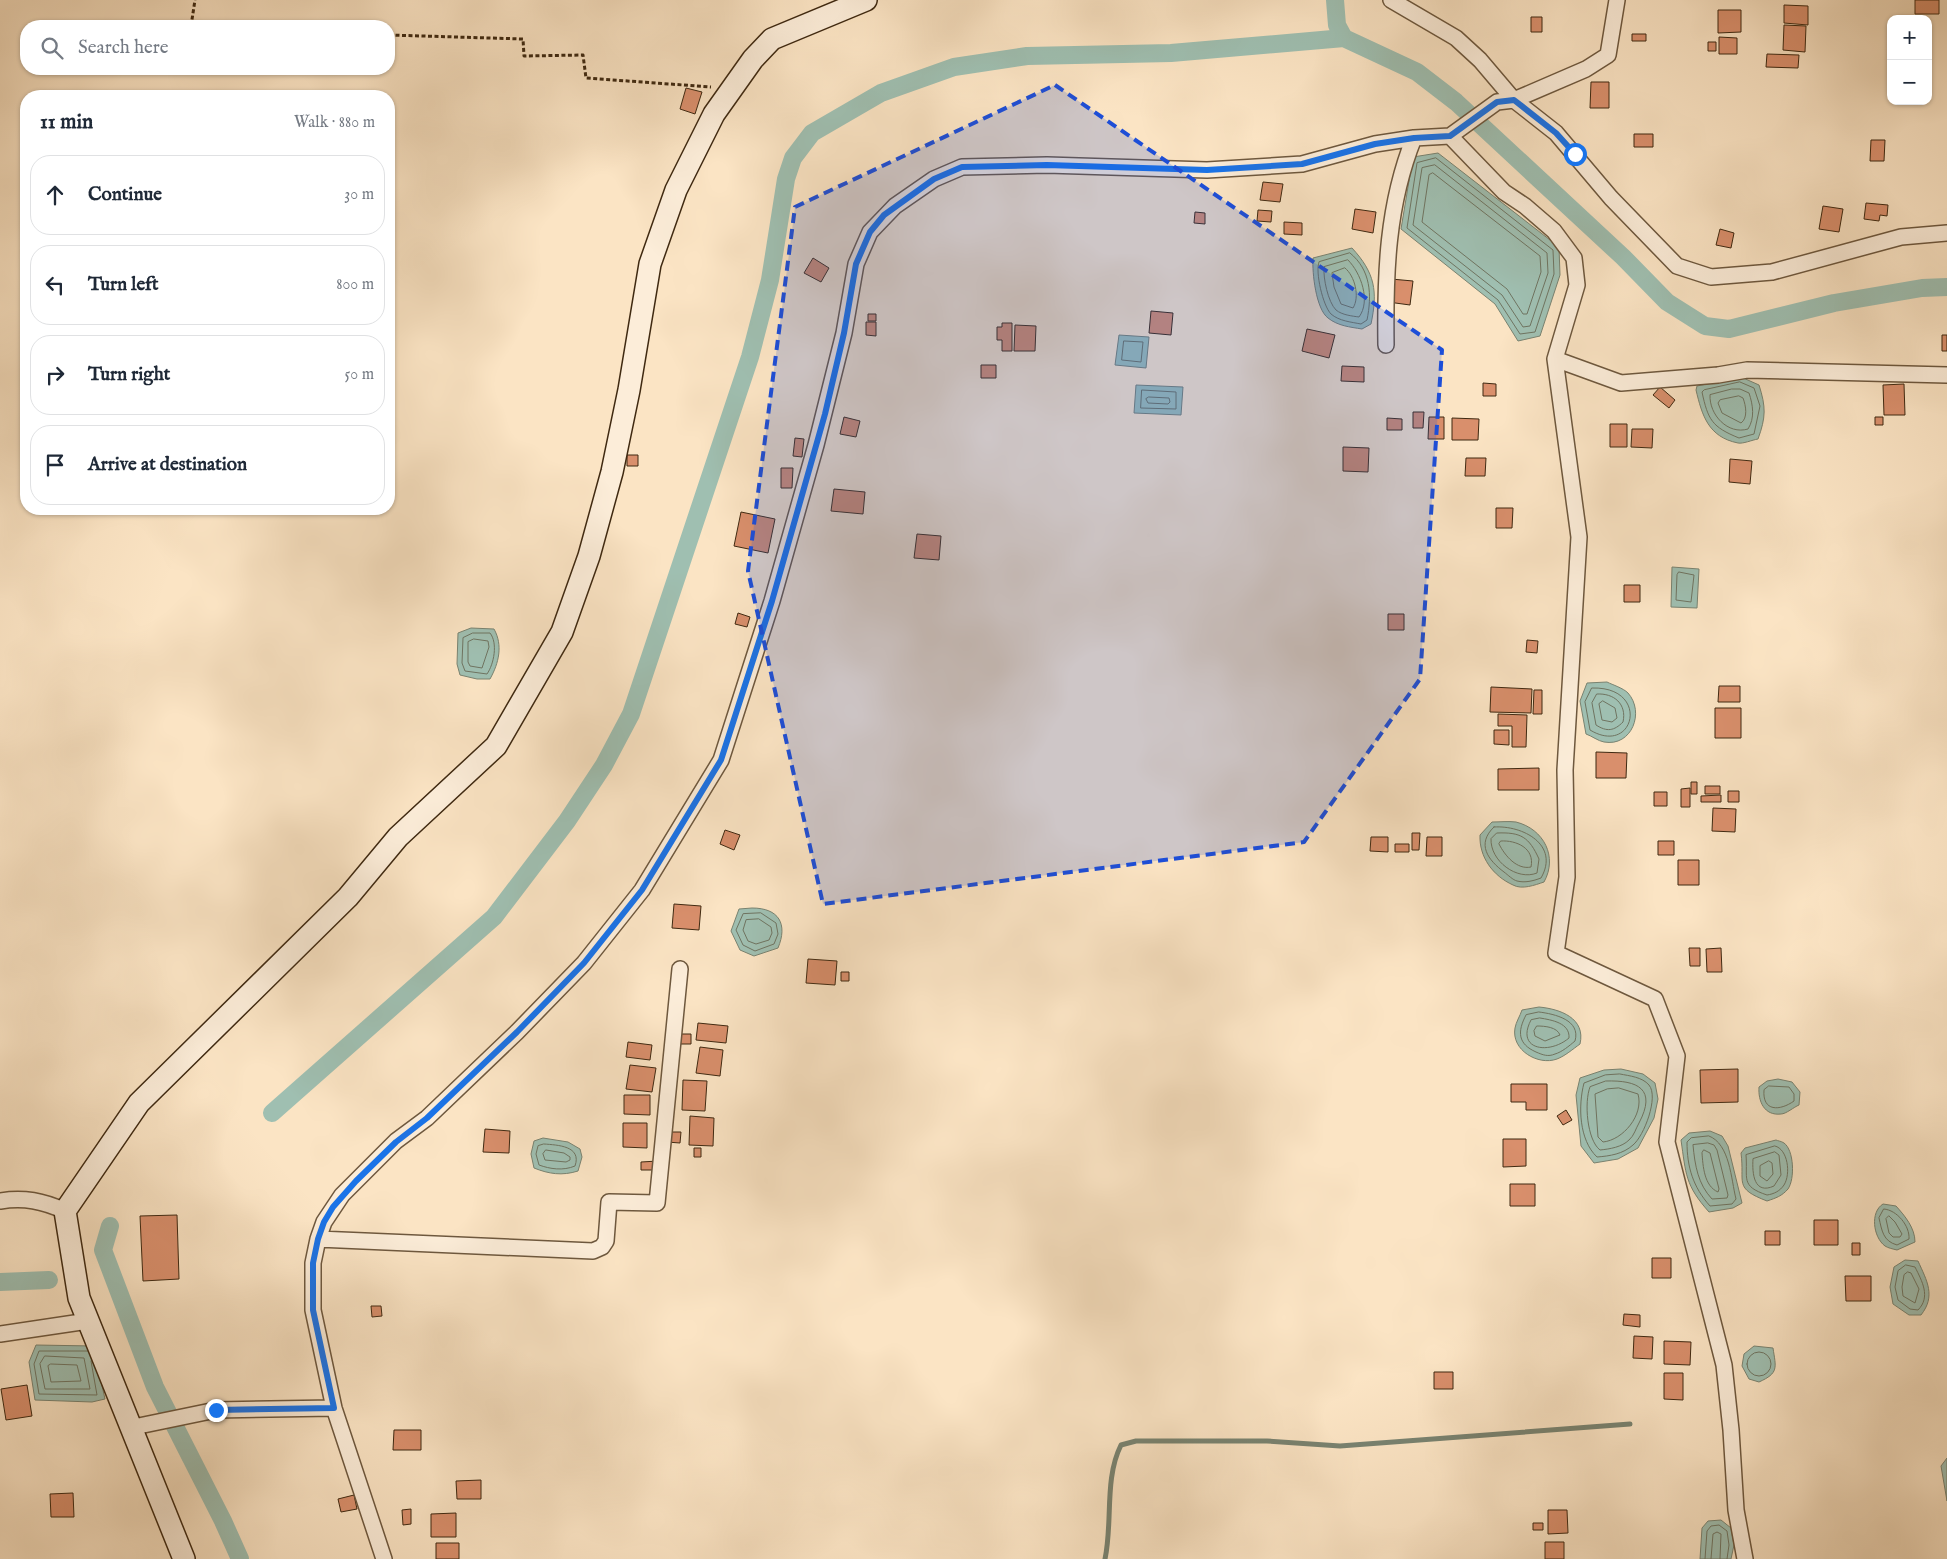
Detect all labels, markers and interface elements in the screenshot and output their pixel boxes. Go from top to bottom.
map controls [1887,15,1932,105]
button: + [1887,15,1932,60]
search box [20,20,395,75]
icon: search [38,34,66,62]
text: Search here [78,36,169,60]
button: − [1887,60,1932,105]
text: 11 min [40,109,93,136]
text: Walk · 880 m [294,113,375,133]
route start [1564,143,1587,166]
icon: ahead [41,181,69,209]
text: Continue [88,183,162,207]
text: 30 m [344,185,374,205]
icon: left [41,271,69,299]
text: Turn left [88,273,159,297]
text: 800 m [336,275,374,295]
icon: right [41,361,69,389]
text: Turn right [88,363,170,387]
text: 50 m [345,365,374,385]
icon: arrive [41,451,69,479]
text: Arrive at destination [88,453,247,477]
route end [205,1399,228,1422]

